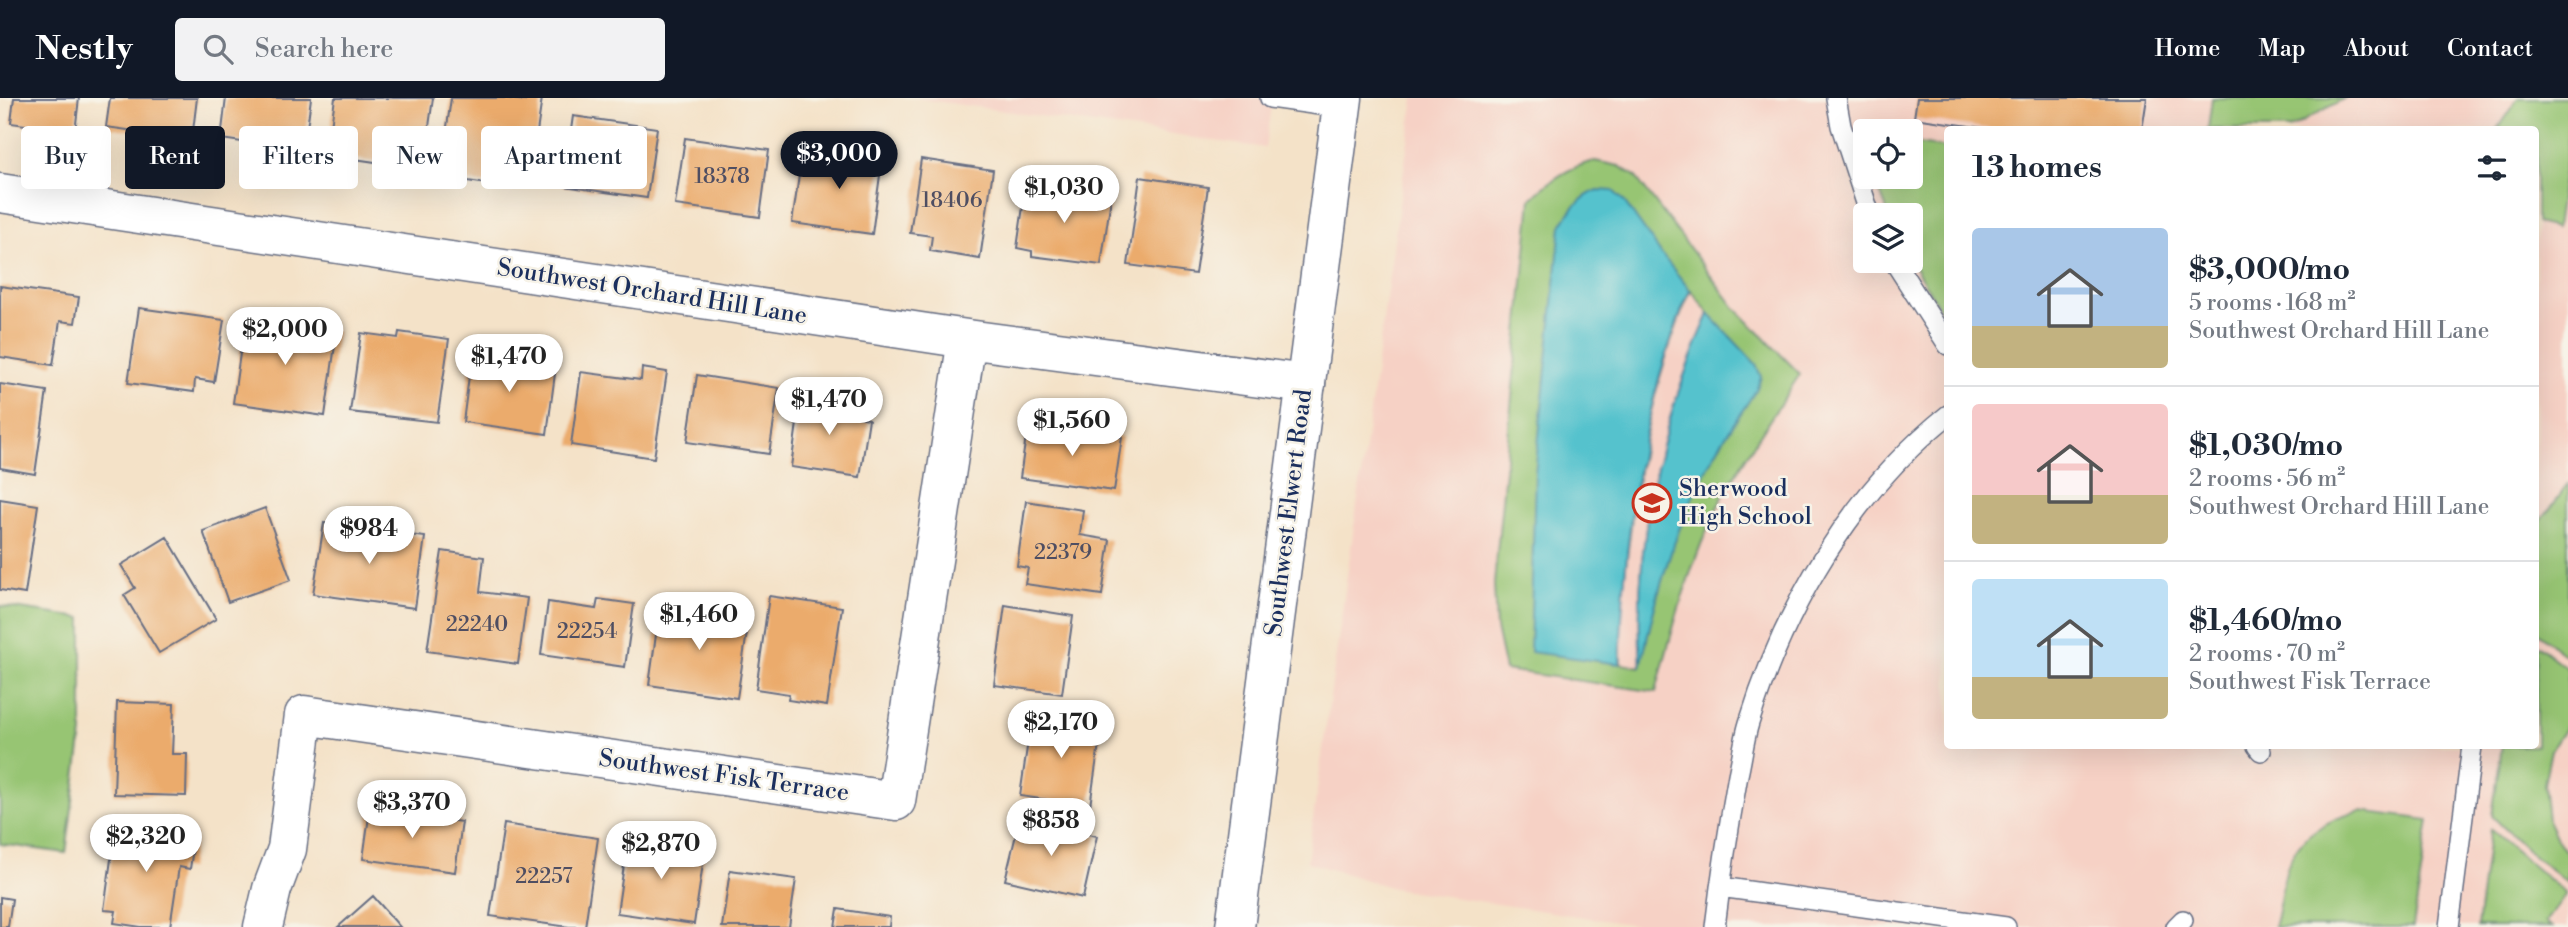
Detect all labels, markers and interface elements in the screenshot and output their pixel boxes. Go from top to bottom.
search box [175,18,665,81]
text: Nestly [35,29,133,70]
icon: search [199,30,237,68]
text: Search here [255,33,393,65]
text: Home [2155,34,2220,64]
text: Map [2258,34,2306,64]
text: About [2344,34,2409,64]
text: Contact [2447,34,2533,64]
map controls [1853,119,1923,273]
button: locate [1853,119,1923,189]
chip: Buy [21,126,111,189]
chip: Rent [125,126,225,189]
chip: Filters [239,126,358,189]
chip: New [372,126,467,189]
chip: Apartment [481,126,647,189]
pin: $3,000 [782,132,896,191]
text: $3,000 [797,140,881,168]
text: 13 homes [1972,149,2102,187]
icon: filters [2473,149,2511,187]
house number: 18378 [694,164,750,190]
pin: $1,030 [1007,166,1121,225]
text: $1,030 [1024,174,1104,202]
house number: 18406 [922,188,983,214]
button: layers [1853,203,1923,273]
text: $3,000/mo [2189,251,2350,289]
street label: Southwest Orchard Hill Lane [495,253,809,331]
icon: home [2028,256,2112,340]
text: 5 rooms · 168 m² [2189,289,2356,317]
pin: $2,000 [228,308,342,367]
text: $2,000 [242,316,328,344]
text: Southwest Orchard Hill Lane [2189,317,2489,345]
pin: $1,470 [452,334,566,394]
text: $1,470 [471,343,547,371]
pin: $1,470 [772,378,886,437]
text: $1,470 [791,386,867,414]
street label: Southwest Elwert Road [1259,387,1319,638]
pin: $1,560 [1015,398,1129,458]
text: $1,560 [1033,407,1111,435]
text: $1,030/mo [2189,427,2343,465]
icon: home [2028,432,2112,516]
text: 2 rooms · 56 m² [2189,465,2345,493]
place label: Sherwood High School [1679,474,1812,532]
school or university icon: Sherwood High School [1631,482,1673,524]
text: Southwest Orchard Hill Lane [2189,493,2489,521]
pin: $984 [328,506,410,566]
text: $984 [340,515,398,543]
house number: 22379 [1034,540,1092,566]
pin: $1,460 [642,592,756,652]
text: $1,460 [660,601,738,629]
text: $1,460/mo [2189,602,2342,640]
icon: home [2028,607,2112,691]
house number: 22240 [446,612,508,638]
house number: 22254 [557,619,617,645]
text: 2 rooms · 70 m² [2189,640,2345,668]
text: Southwest Fisk Terrace [2189,668,2431,696]
pin: $2,170 [1004,700,1118,760]
text: $2,170 [1024,709,1098,737]
street label: Southwest Fisk Terrace [597,744,851,808]
pin: $3,370 [355,780,469,840]
text: $3,370 [373,789,451,817]
pin: $858 [1010,798,1092,858]
text: $858 [1022,807,1080,835]
pin: $2,320 [89,814,203,874]
pin: $2,870 [604,822,718,881]
text: $2,320 [106,823,186,851]
text: $2,870 [622,830,700,858]
house number: 22257 [515,864,573,890]

